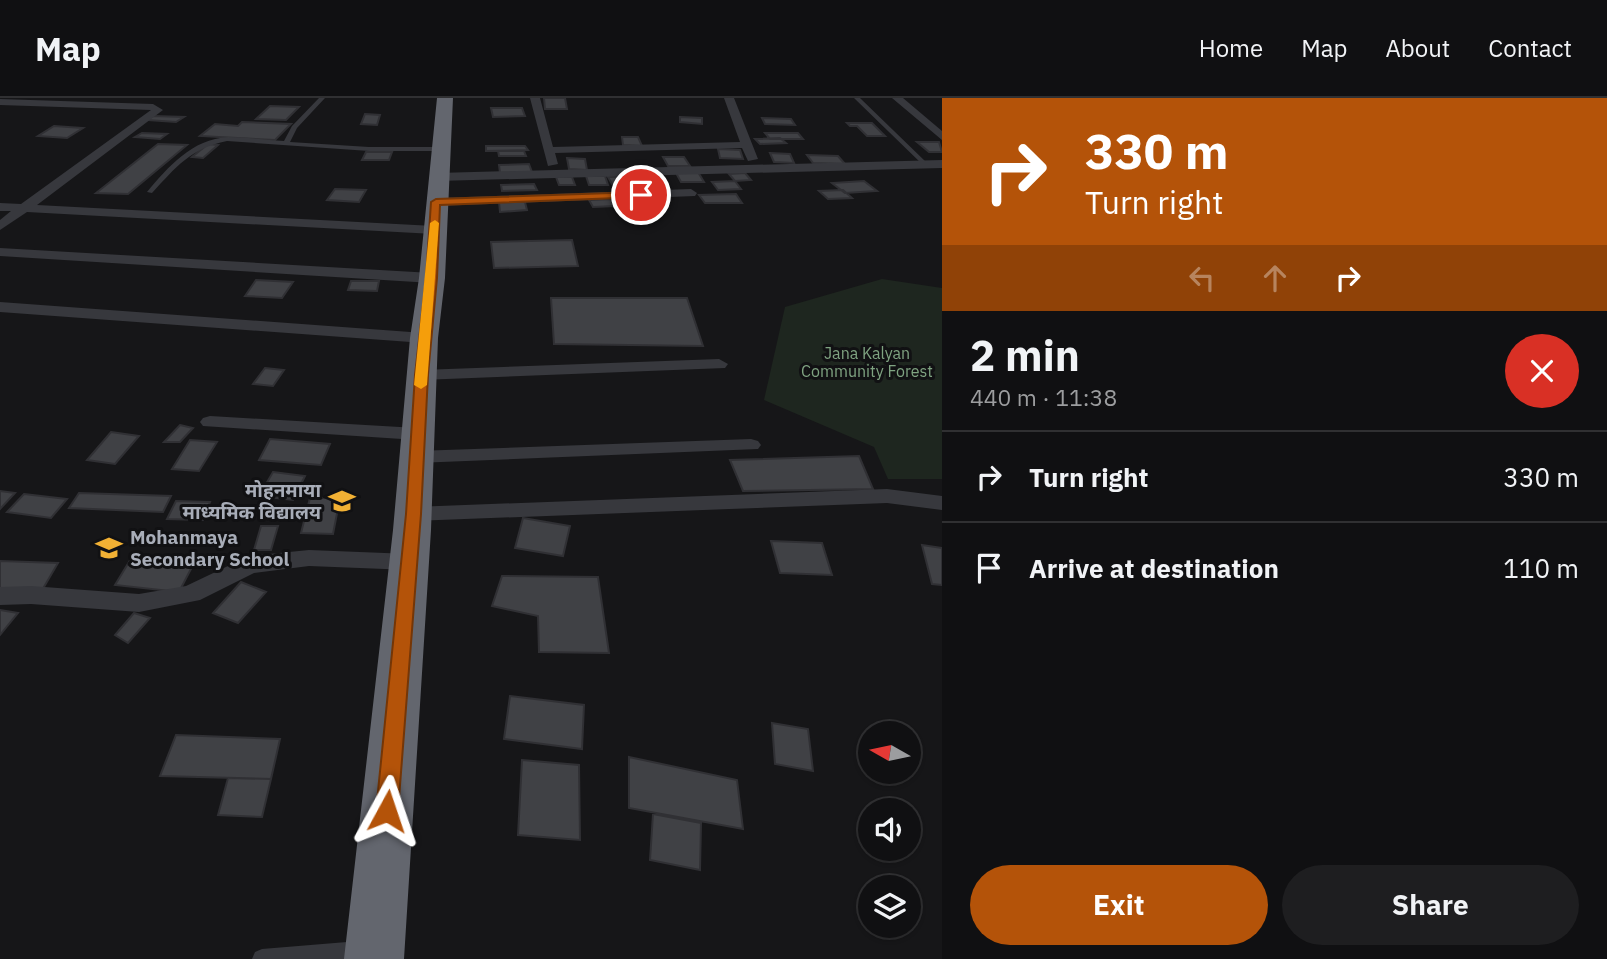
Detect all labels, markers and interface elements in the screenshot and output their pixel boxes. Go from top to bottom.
text: Map [35,27,101,70]
text: Home [1199,32,1263,64]
text: Map [1301,32,1347,64]
text: About [1385,32,1450,64]
text: Contact [1488,32,1572,64]
text: 330 m [1085,119,1229,182]
icon: right [970,126,1061,217]
pin [611,165,671,225]
icon: arrive [622,176,660,214]
text: Turn right [1085,181,1223,223]
icon: left [1183,259,1221,297]
icon: ahead [1256,259,1294,297]
icon: right [1329,259,1367,297]
text: 2 min [970,328,1080,383]
button: close [1505,334,1579,408]
park label: Jana Kalyan Community Forest [801,343,933,381]
text: 440 m · 11:38 [970,382,1117,412]
icon: right [970,458,1008,496]
text: Turn right [1029,460,1148,494]
text: 330 m [1503,460,1579,494]
place label: मोहनमाया माध्यमिक विद्यालय [183,478,322,524]
school or university icon: मोहनमाया माध्यमिक विद्यालय [327,486,357,516]
place label: Mohanmaya Secondary School [130,525,290,571]
school or university icon: Mohanmaya Secondary School [94,533,124,563]
icon: arrive [970,549,1008,587]
text: Arrive at destination [1029,551,1279,585]
text: 110 m [1503,551,1579,585]
north arrow [858,721,920,784]
map controls [858,721,921,938]
position arrow [350,774,424,848]
button: sound [858,798,921,861]
button: Exit [970,865,1268,945]
button: Share [1282,865,1579,945]
button: layers [858,875,921,938]

